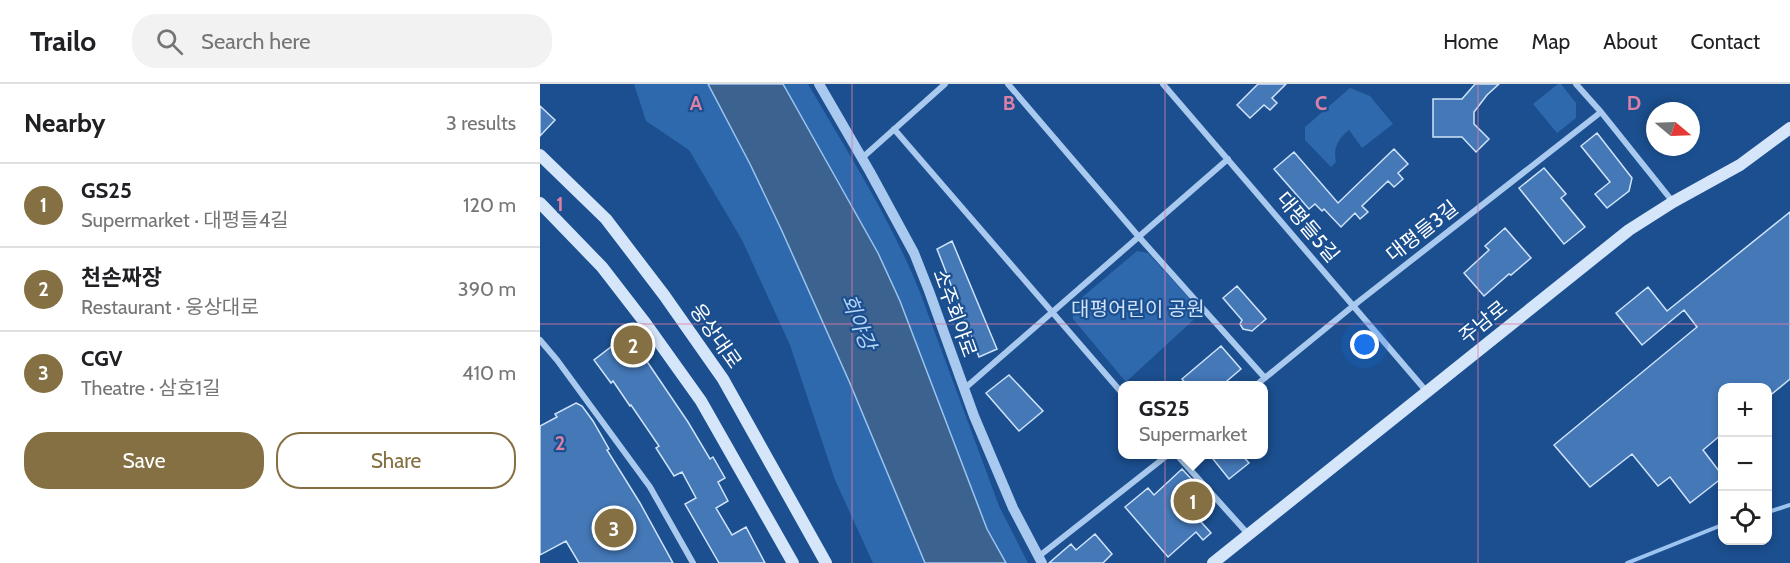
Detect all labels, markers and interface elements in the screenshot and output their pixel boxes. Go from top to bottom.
search box [132,14,552,68]
text: Trailo [30,24,96,58]
icon: search [153,25,186,58]
text: Search here [201,28,310,55]
text: Home [1443,29,1499,54]
text: Map [1532,29,1570,54]
text: About [1603,29,1657,54]
text: Contact [1690,29,1760,54]
text: A [690,91,703,115]
text: B [1003,91,1015,115]
text: C [1315,91,1327,115]
text: D [1627,91,1641,115]
north arrow [1646,102,1700,156]
text: Nearby [24,107,105,139]
text: 3 results [446,111,516,135]
text: GS25 [81,177,132,204]
street label: 대평들5길 [1272,187,1344,267]
text: 1 [556,192,564,216]
text: 1 [40,193,47,217]
text: 120 m [463,193,516,217]
street label: 대평들3길 [1381,196,1463,266]
text: Supermarket · 대평들4길 [81,208,289,232]
text: 천손짜장 [81,264,162,291]
street label: 소주회야로 [928,266,982,360]
text: 2 [38,277,49,301]
text: 390 m [458,277,516,301]
water label: 회야강 [836,290,882,356]
text: Restaurant · 웅상대로 [81,295,259,319]
street label: 주남로 [1454,295,1512,349]
park label: 대평어린이 공원 [1071,297,1205,321]
street label: 웅상대로 [685,299,747,373]
pin: 2 [614,322,652,368]
your location [1350,330,1379,359]
text: CGV [81,345,122,372]
text: 3 [38,361,49,385]
text: 410 m [462,361,516,385]
text: Theatre · 삼호1길 [81,376,221,400]
popup [1118,381,1268,459]
map controls [1718,383,1772,545]
button: + [1718,383,1772,437]
text: GS25 [1139,395,1189,422]
text: Supermarket [1139,422,1247,446]
text: 2 [555,431,565,455]
button: Save [24,432,264,489]
button: Share [276,432,516,489]
button: − [1718,437,1772,491]
pin: 1 [1174,478,1212,524]
button: locate [1718,491,1772,545]
pin: 3 [594,506,634,550]

